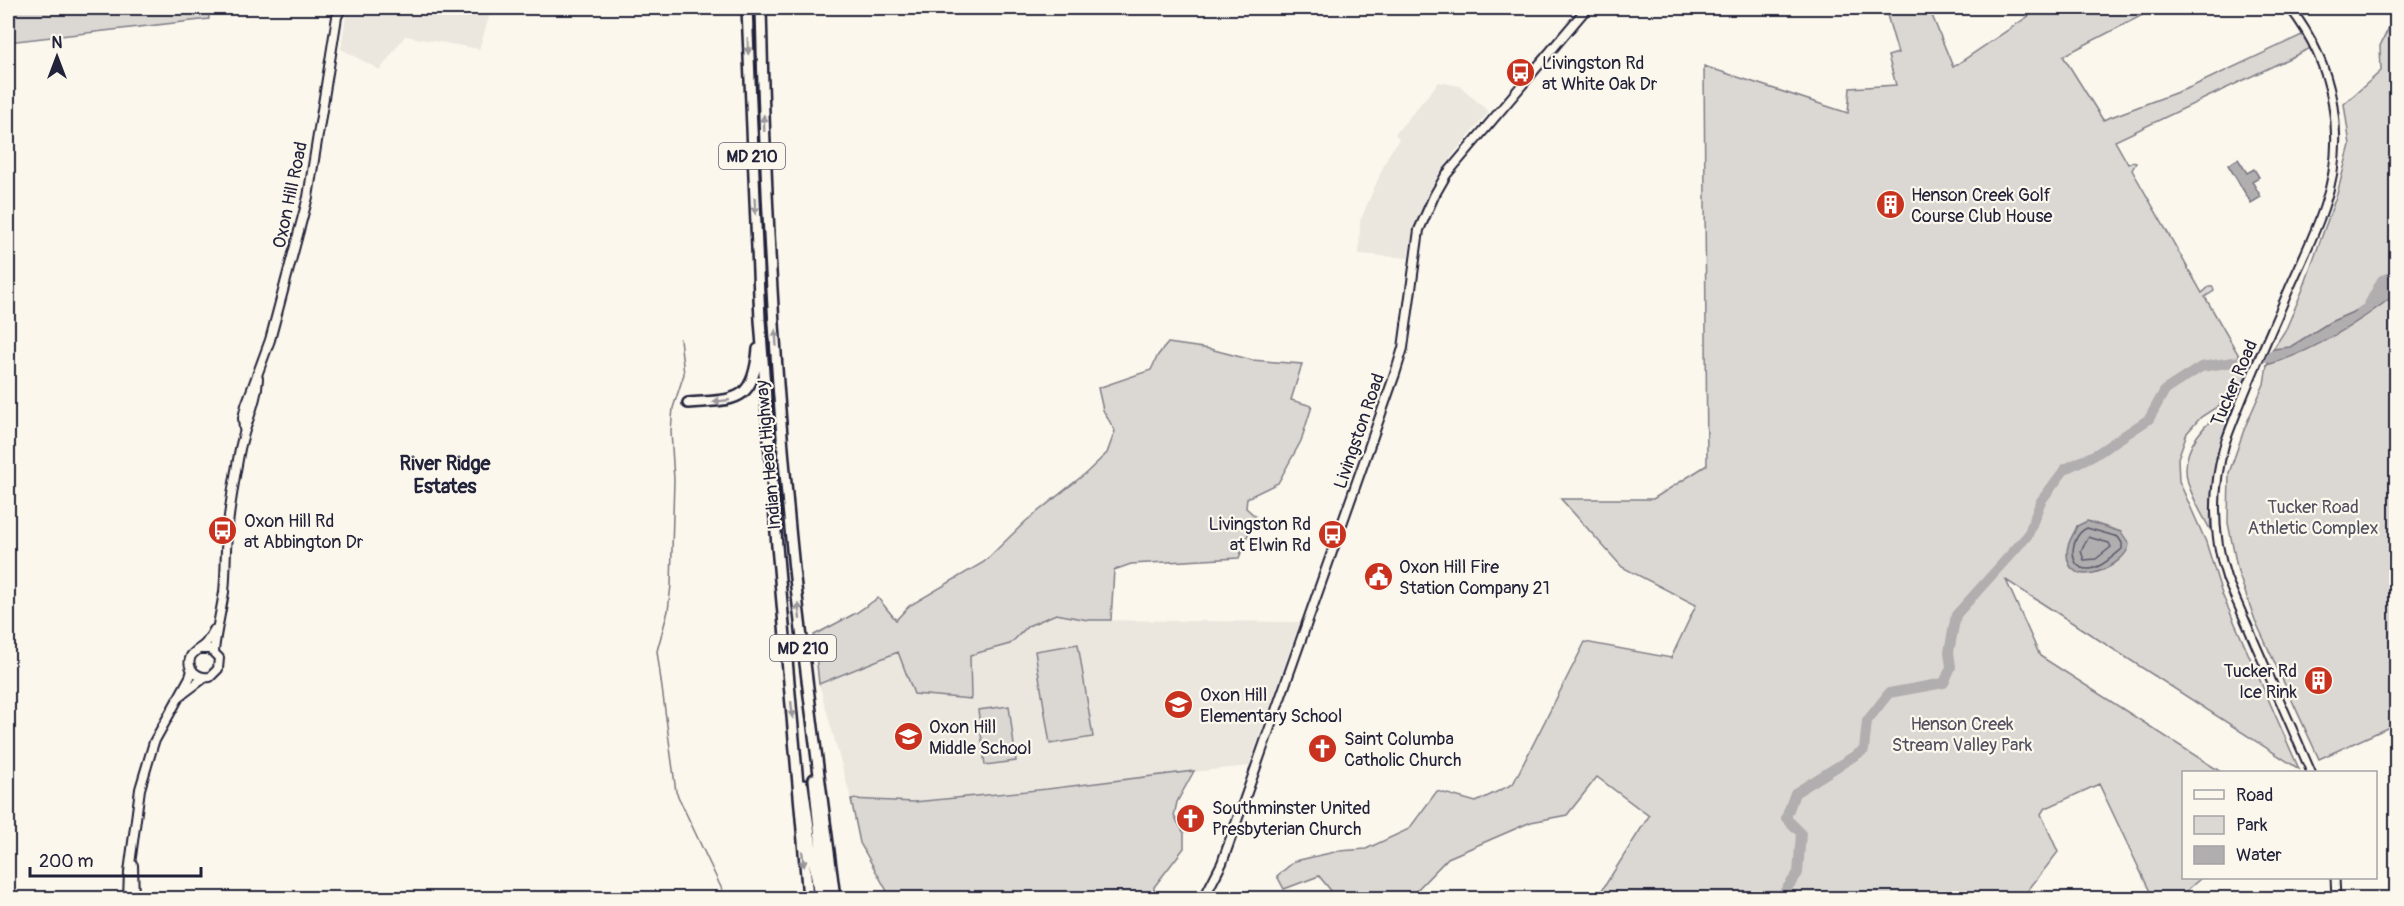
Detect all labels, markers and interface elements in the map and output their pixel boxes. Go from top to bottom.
north arrow [27,27,87,87]
text: N [52,33,63,53]
one-way arrow [743,36,753,55]
place label: Livingston Rd at White Oak Dr [1542,52,1658,96]
bus stop icon: Livingston Rd at White Oak Dr [1505,57,1537,89]
one-way arrow [760,113,769,132]
street label: Oxon Hill Road [268,140,313,250]
road number: MD 210 [719,143,785,169]
place label: Henson Creek Golf Course Club House [1911,184,2052,228]
building icon: Henson Creek Golf Course Club House [1874,189,1906,221]
one-way arrow [750,196,759,215]
one-way arrow [771,329,780,348]
street label: Tucker Road [2206,337,2263,430]
street label: Livingston Road [1329,370,1390,492]
street label: Indian Head Highway [750,379,787,531]
one-way arrow [712,396,731,406]
district label: River Ridge Estates [400,451,492,499]
park label: Tucker Road Athletic Complex [2248,496,2378,540]
place label: Oxon Hill Rd at Abbington Dr [244,510,364,554]
place label: Livingston Rd at Elwin Rd [1209,513,1311,557]
bus stop icon: Oxon Hill Rd at Abbington Dr [207,515,239,547]
bus stop icon: Livingston Rd at Elwin Rd [1316,518,1348,550]
place label: Oxon Hill Fire Station Company 21 [1399,556,1550,600]
public building icon: Oxon Hill Fire Station Company 21 [1362,561,1394,593]
one-way arrow [794,602,804,621]
road number: MD 210 [770,635,836,661]
place label: Tucker Rd Ice Rink [2223,660,2297,704]
building icon: Tucker Rd Ice Rink [2302,665,2334,697]
place label: Oxon Hill Elementary School [1200,684,1342,728]
school or university icon: Oxon Hill Elementary School [1163,689,1195,721]
one-way arrow [787,701,797,720]
park label: Henson Creek Stream Valley Park [1892,713,2033,757]
place label: Oxon Hill Middle School [929,716,1032,760]
school or university icon: Oxon Hill Middle School [892,721,924,753]
place label: Saint Columba Catholic Church [1344,728,1461,772]
church icon: Saint Columba Catholic Church [1307,733,1339,765]
legend [2182,771,2377,879]
text: Road [2236,784,2273,807]
place label: Southminster United Presbyterian Church [1212,797,1371,841]
church icon: Southminster United Presbyterian Church [1175,802,1207,834]
text: Park [2236,814,2268,837]
scale bar [30,840,201,878]
text: Water [2236,844,2282,867]
text: 200 m [39,850,94,873]
one-way arrow [798,850,808,869]

